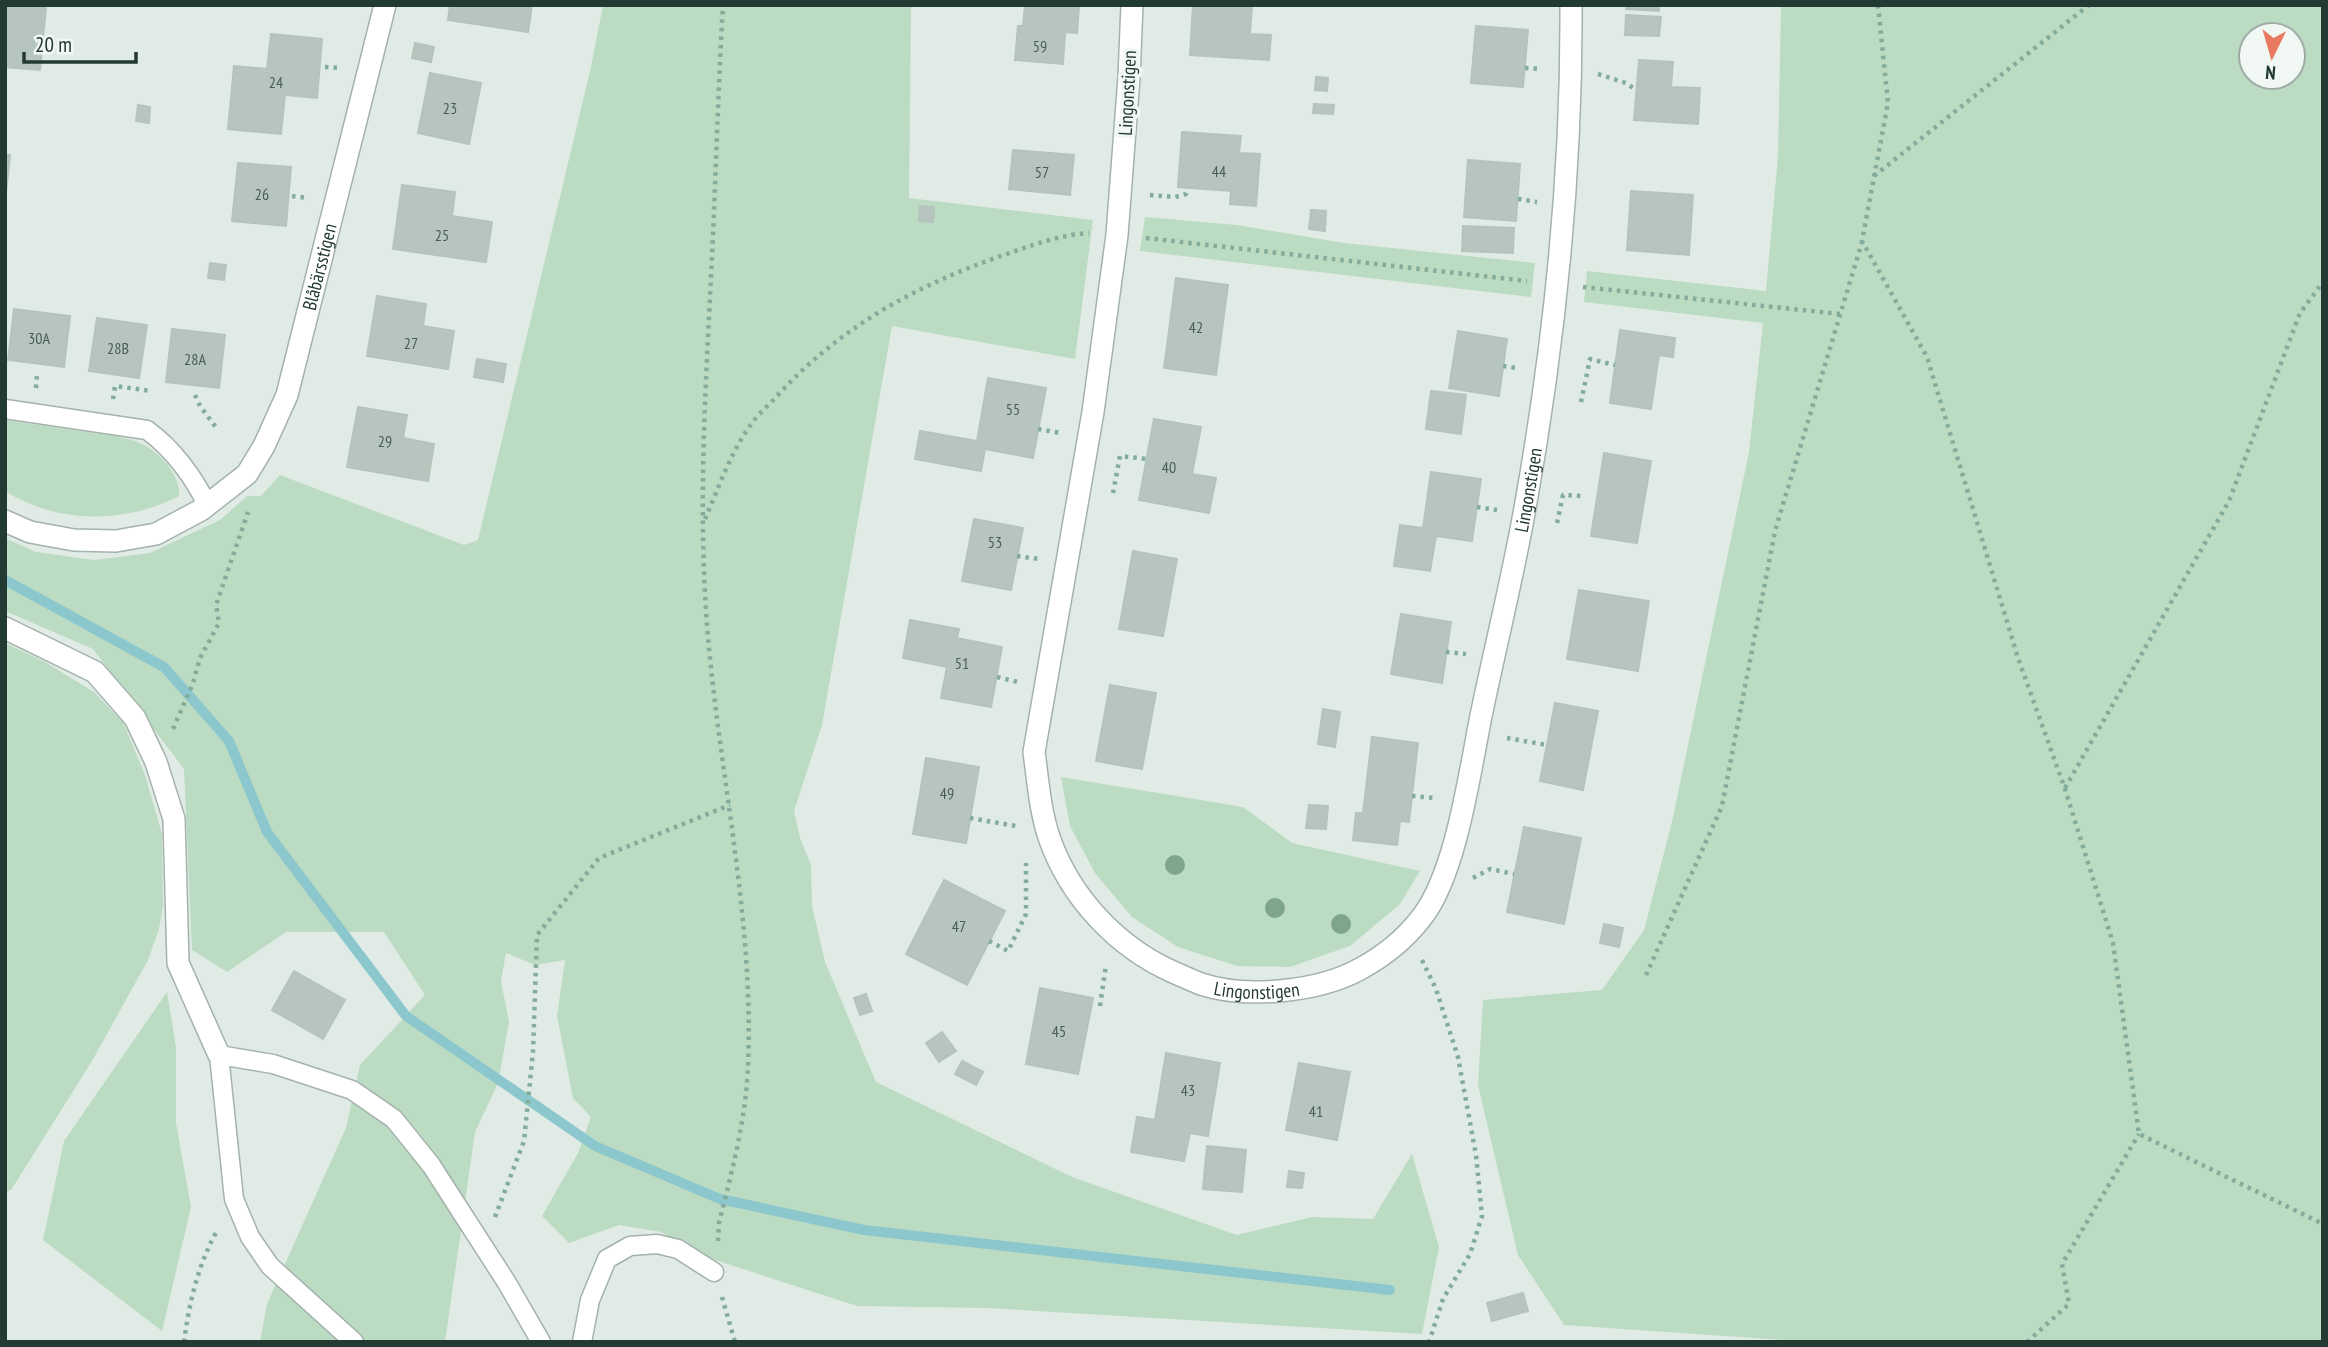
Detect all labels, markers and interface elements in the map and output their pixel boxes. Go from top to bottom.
scale bar [24,21,136,65]
north arrow [2237,21,2307,91]
text: 20 m [35,31,72,58]
house number: 59 [1033,36,1047,56]
street label: Lingonstigen [1113,50,1141,136]
text: N [2264,61,2277,85]
house number: 24 [269,72,283,92]
house number: 23 [443,98,457,118]
house number: 44 [1212,161,1226,181]
house number: 57 [1035,162,1049,182]
house number: 26 [255,184,269,204]
street label: Blåbärsstigen [297,221,342,313]
house number: 25 [435,225,449,245]
house number: 42 [1189,317,1203,337]
house number: 30A [28,328,50,348]
house number: 27 [404,333,418,353]
house number: 28B [107,338,129,358]
house number: 28A [184,349,206,369]
house number: 55 [1006,399,1020,419]
house number: 29 [378,431,392,451]
street label: Lingonstigen [1509,446,1547,534]
house number: 40 [1162,457,1176,477]
house number: 53 [988,532,1002,552]
house number: 51 [955,653,969,673]
house number: 49 [940,783,954,803]
house number: 47 [952,916,966,936]
street label: Lingonstigen [1212,976,1301,1004]
house number: 45 [1052,1021,1066,1041]
house number: 43 [1181,1080,1195,1100]
house number: 41 [1309,1101,1323,1121]

